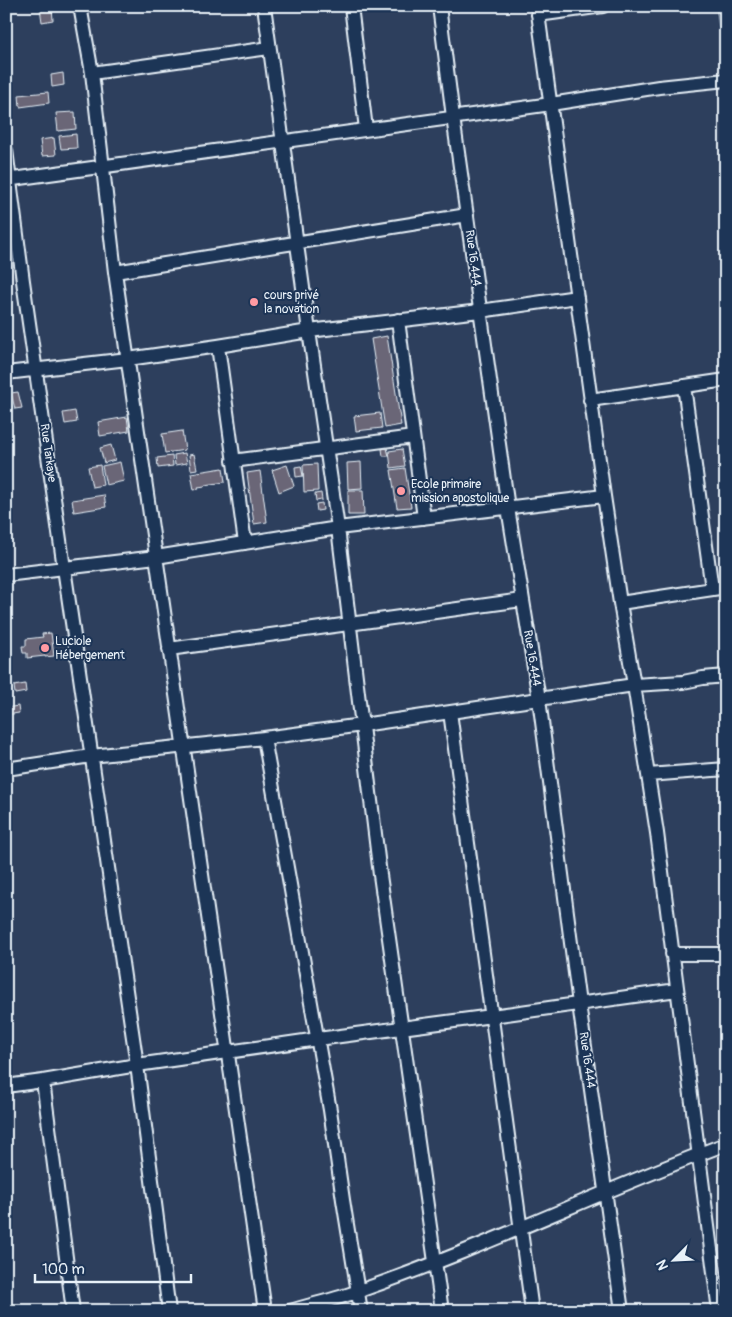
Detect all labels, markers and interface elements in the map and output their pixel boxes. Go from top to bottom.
street label: Rue 16.444 [462,229,484,287]
place label: cours privé la novation [264,288,319,317]
marker: cours privé la novation [248,296,260,308]
street label: Rue Tarkaye [36,423,60,483]
place label: Ecole primaire mission apostolique [411,477,509,506]
marker: Ecole primaire mission apostolique [395,485,407,497]
street label: Rue 16.444 [520,629,544,687]
place label: Luciole Hébergement [55,634,125,663]
marker: Luciole Hébergement [39,642,51,654]
street label: Rue 16.444 [576,1031,598,1089]
north arrow [650,1234,700,1284]
scale bar [35,1252,191,1284]
text: N [653,1257,672,1273]
text: 100 m [42,1260,85,1279]

